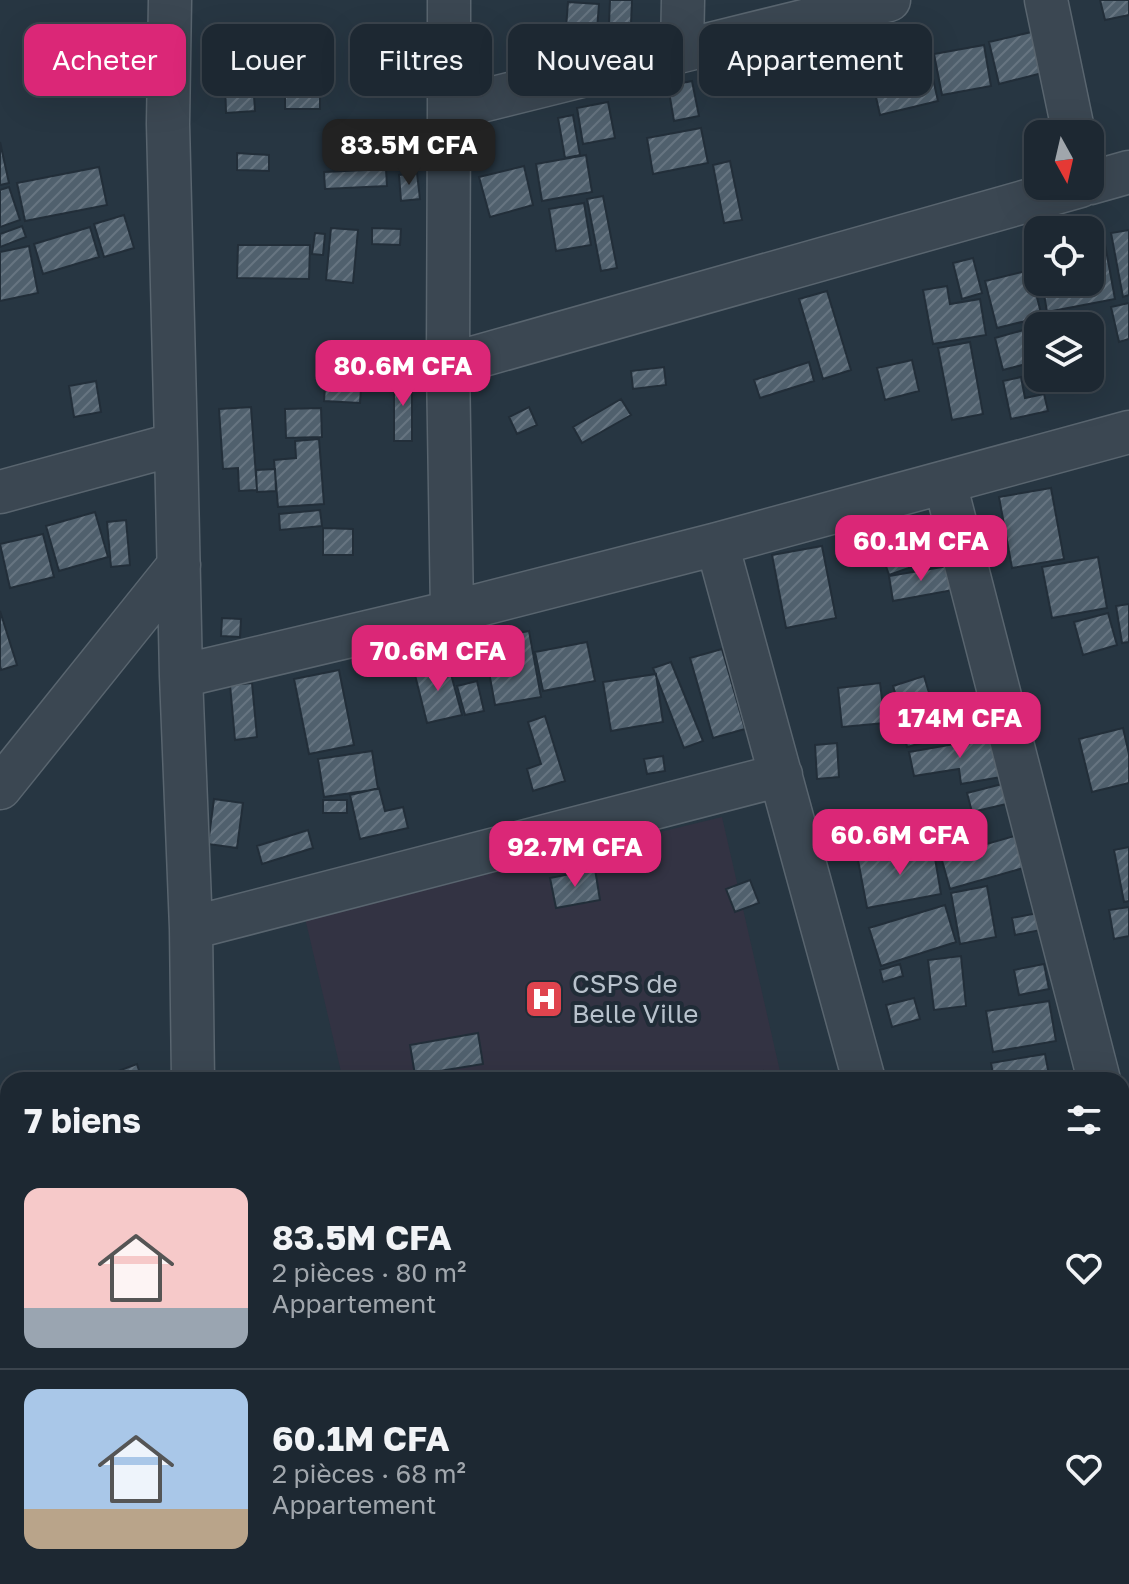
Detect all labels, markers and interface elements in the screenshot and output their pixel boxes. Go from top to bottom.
chip: Acheter [24,24,186,96]
chip: Louer [202,24,334,96]
chip: Filtres [350,24,492,96]
chip: Nouveau [508,24,683,96]
chip: Appartement [699,24,932,96]
pin: 83.5M CFA [317,119,501,187]
north arrow [1024,120,1104,200]
map controls [1024,120,1104,392]
text: 83.5M CFA [340,129,478,160]
button: locate [1024,216,1104,296]
button: layers [1024,312,1104,392]
pin: 80.6M CFA [311,340,495,408]
text: 80.6M CFA [333,350,473,381]
pin: 60.1M CFA [829,515,1013,583]
text: 60.1M CFA [853,525,989,556]
pin: 70.6M CFA [346,625,530,693]
text: 70.6M CFA [370,635,506,666]
pin: 174M CFA [877,692,1043,760]
text: 174M CFA [898,702,1022,733]
pin: 60.6M CFA [808,809,992,877]
text: 60.6M CFA [831,819,969,850]
pin: 92.7M CFA [483,821,667,889]
text: 92.7M CFA [507,831,643,862]
place label: CSPS de Belle Ville [572,968,698,1029]
hospital icon: CSPS de Belle Ville [523,978,565,1020]
icon: filters [1062,1098,1106,1142]
text: 7 biens [24,1100,141,1140]
text: 83.5M CFA [272,1217,452,1257]
icon: home [88,1220,184,1316]
icon: heart [1062,1246,1106,1290]
text: 2 pièces · 80 m² [272,1257,466,1288]
text: Appartement [272,1288,436,1319]
text: 60.1M CFA [272,1418,450,1458]
icon: home [88,1421,184,1517]
icon: heart [1062,1447,1106,1491]
text: 2 pièces · 68 m² [272,1458,466,1489]
text: Appartement [272,1489,436,1520]

